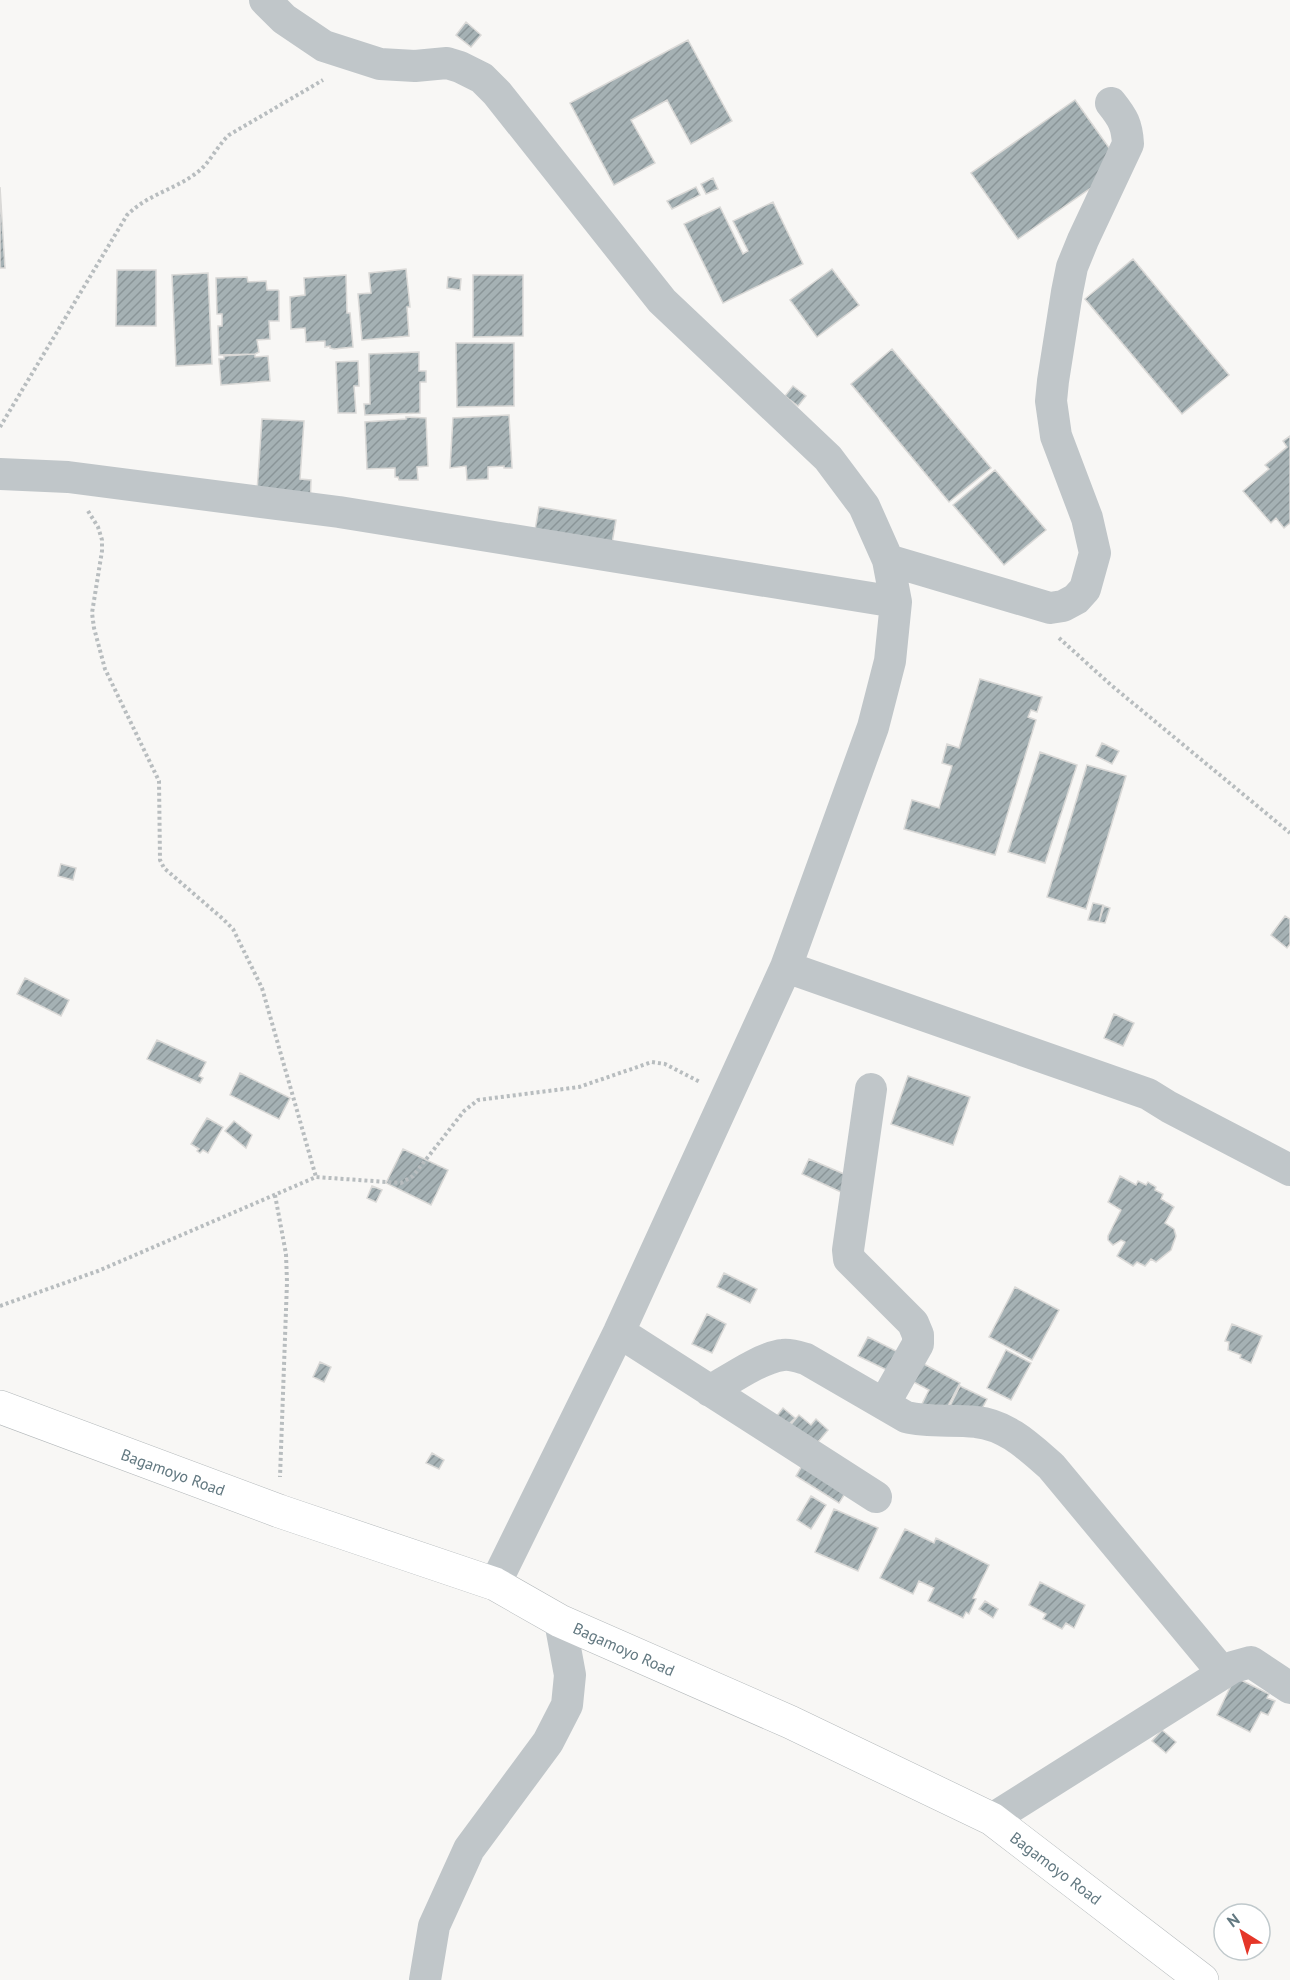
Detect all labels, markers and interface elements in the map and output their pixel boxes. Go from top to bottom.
street label: Bagamoyo Road [118,1444,228,1500]
street label: Bagamoyo Road [570,1618,678,1680]
street label: Bagamoyo Road [1006,1827,1106,1909]
north arrow [1212,1902,1272,1962]
text: N [1223,1909,1243,1931]

